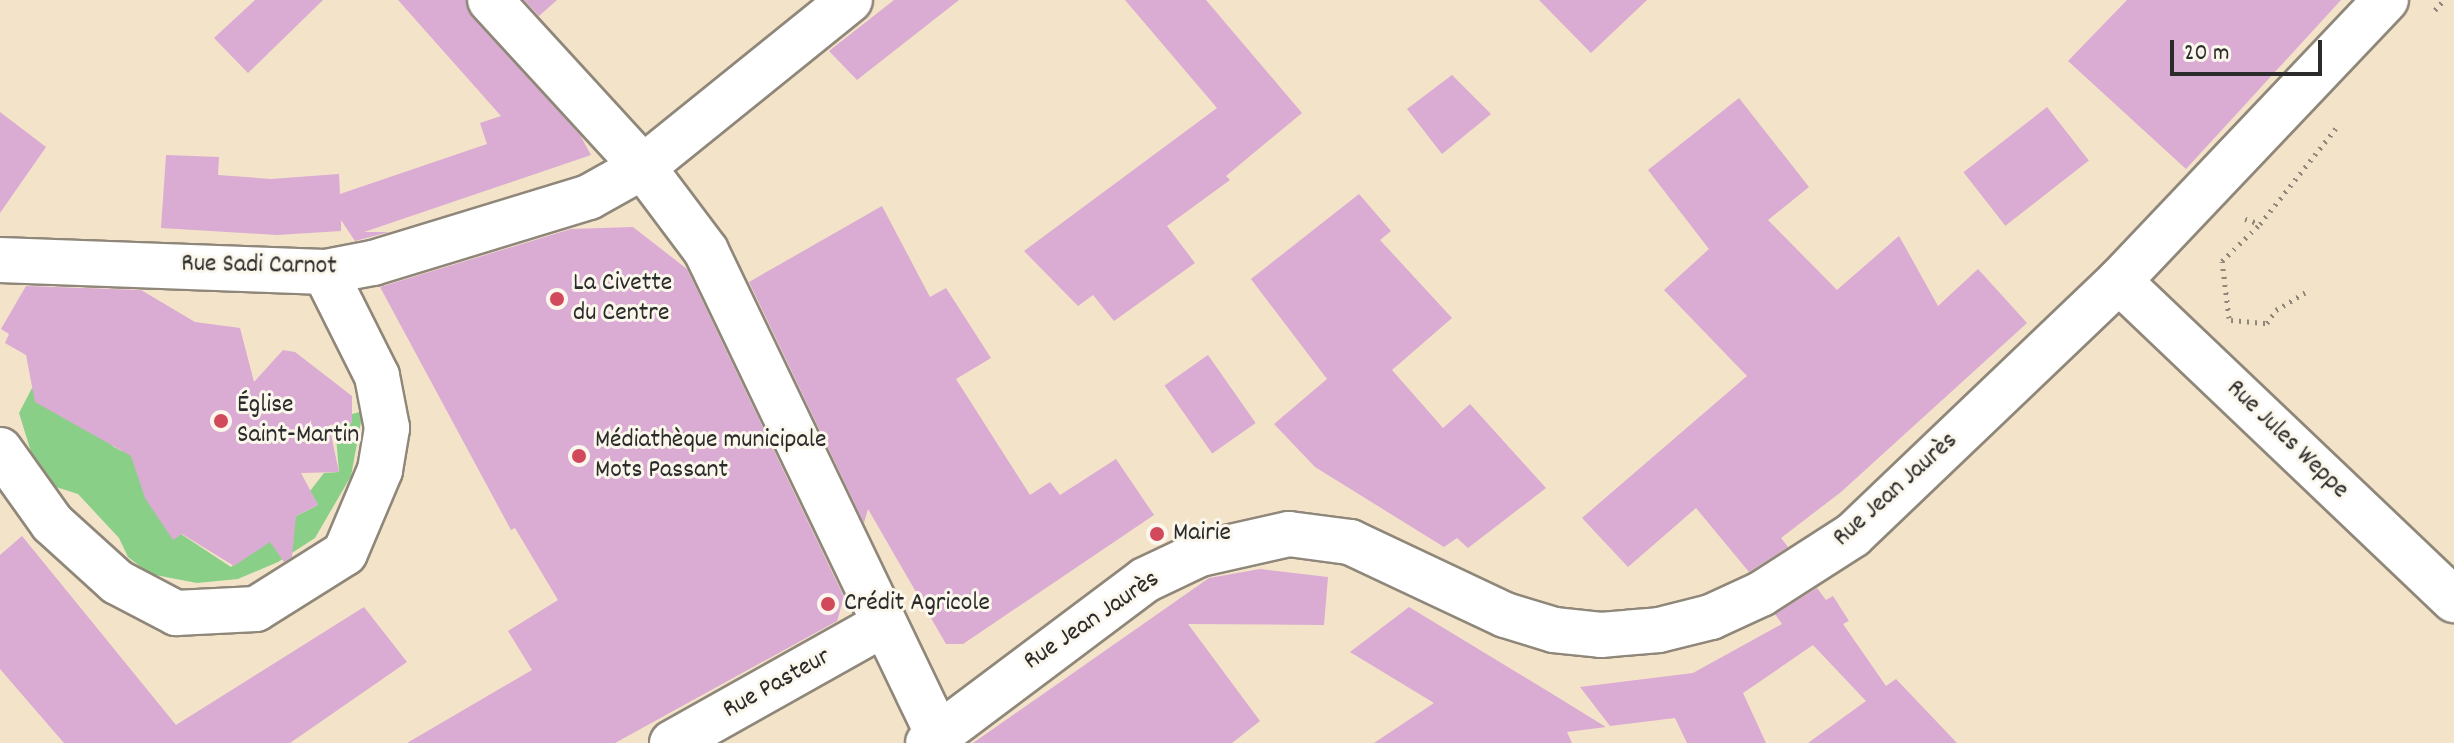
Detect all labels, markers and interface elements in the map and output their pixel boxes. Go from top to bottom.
scale bar [2174,24,2326,74]
text: 20 m [2184,37,2230,71]
street label: Rue Sadi Carnot [181,249,337,283]
place label: La Civette du Centre [573,268,672,330]
marker: La Civette du Centre [548,290,566,308]
street label: Rue Jules Weppe [2219,374,2355,506]
place label: Église Saint-Martin [237,390,359,452]
marker: Église Saint-Martin [212,412,230,430]
place label: Médiathèque municipale Mots Passant [595,425,826,486]
street label: Rue Jean Jaurès [1827,426,1965,554]
marker: Médiathèque municipale Mots Passant [570,447,588,465]
place label: Mairie [1173,518,1231,550]
marker: Mairie [1148,525,1166,543]
street label: Rue Jean Jaurès [1018,564,1166,678]
place label: Crédit Agricole [844,588,990,620]
marker: Crédit Agricole [819,595,837,613]
street label: Rue Pasteur [718,642,836,726]

